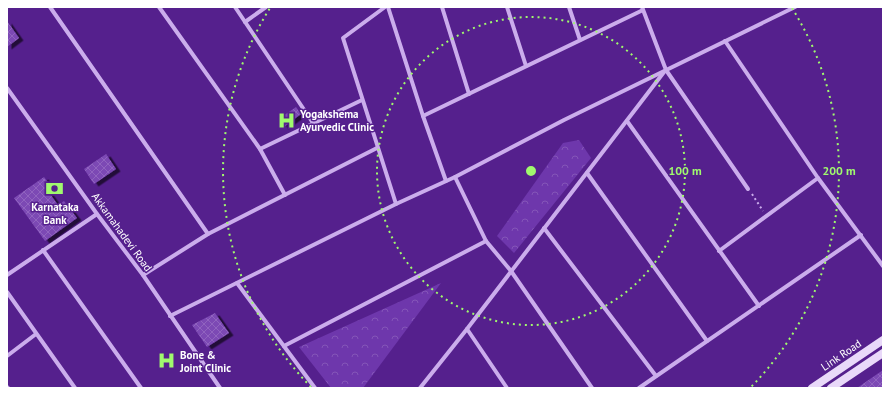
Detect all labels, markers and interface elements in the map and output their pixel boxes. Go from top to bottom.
place label: Yogakshema Ayurvedic Clinic [299,107,374,134]
hospital icon: Yogakshema Ayurvedic Clinic [277,110,297,130]
text: 100 m [668,163,702,178]
text: 200 m [822,163,856,178]
centre of rings [524,164,538,178]
bank icon: Karnataka Bank [45,179,65,199]
street label: Akkamahadevi Road [89,190,155,274]
place label: Karnataka Bank [31,200,79,227]
street label: Link Road [818,336,864,374]
place label: Bone & Joint Clinic [179,348,231,375]
hospital icon: Bone & Joint Clinic [157,351,177,371]

